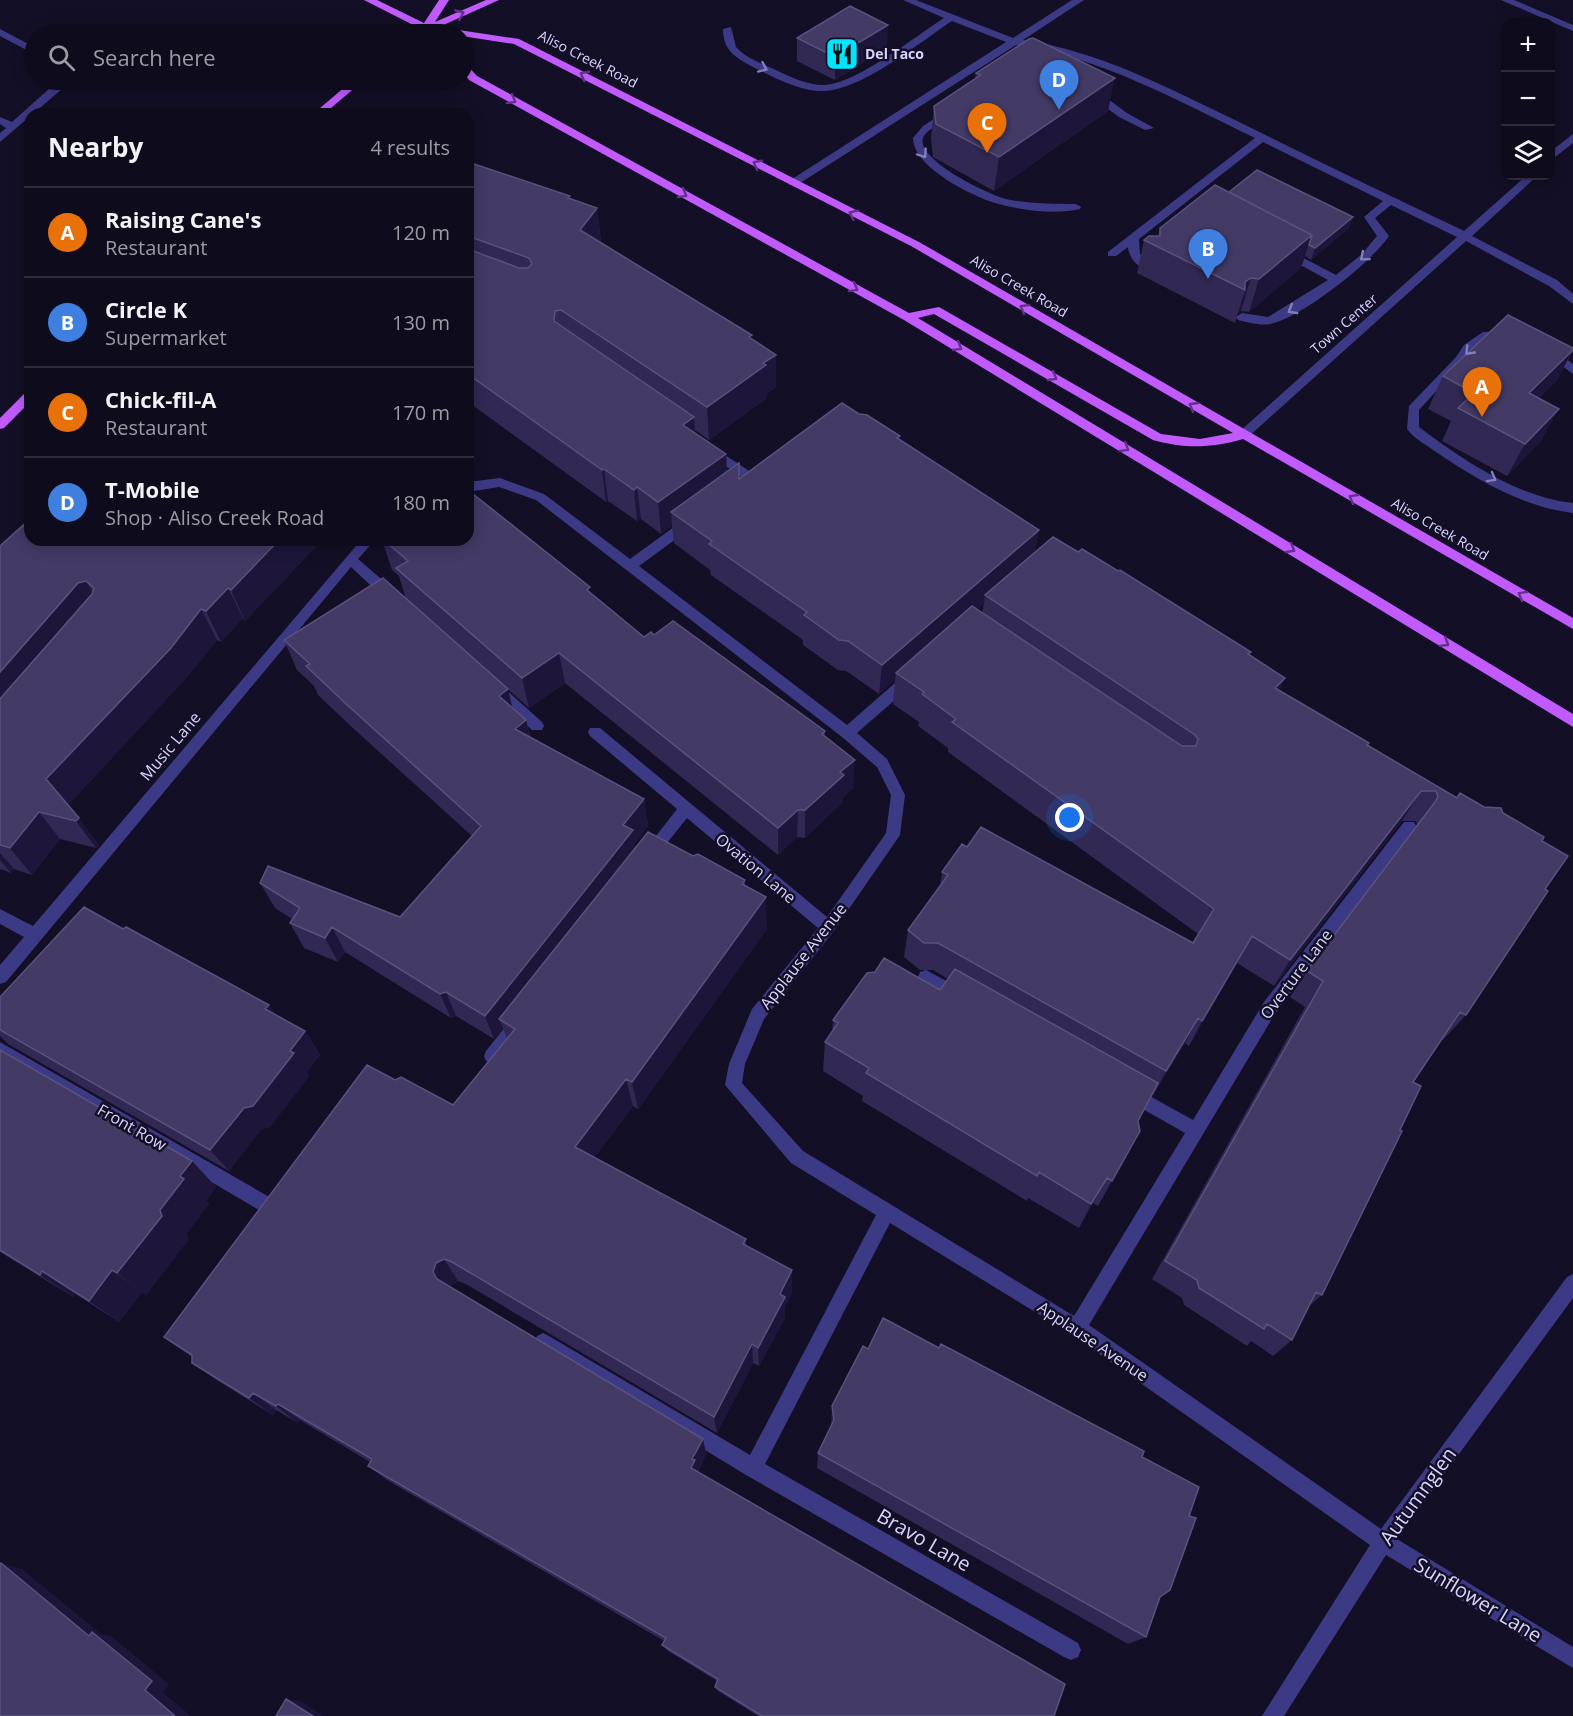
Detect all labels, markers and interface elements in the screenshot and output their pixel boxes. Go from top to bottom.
one-way arrow [454,9,465,21]
map controls [1501,18,1555,180]
button: + [1501,18,1555,72]
search box [24,24,474,90]
street label: Aliso Creek Road [535,25,641,92]
restaurant icon: Del Taco [824,36,860,72]
icon: search [45,41,78,74]
text: Search here [93,42,216,72]
place label: Del Taco [865,44,924,63]
one-way arrow [757,60,768,72]
pin: D [1040,60,1078,110]
one-way arrow [579,71,590,83]
button: − [1501,72,1555,126]
one-way arrow [506,93,516,104]
pin: C [968,104,1006,153]
button: layers [1501,126,1555,180]
text: Nearby [48,129,143,165]
text: 4 results [370,134,450,161]
one-way arrow [916,148,927,159]
one-way arrow [753,160,764,172]
one-way arrow [677,187,687,198]
text: Raising Cane's [105,204,261,234]
one-way arrow [849,209,860,221]
text: A [61,219,74,246]
text: 120 m [392,219,450,246]
pin: B [1188,230,1228,279]
text: Restaurant [105,234,207,261]
one-way arrow [1360,249,1371,260]
street label: Aliso Creek Road [967,250,1071,321]
one-way arrow [848,281,858,292]
street label: Town Center [1306,289,1381,358]
text: Circle K [105,294,187,324]
one-way arrow [1288,302,1298,314]
one-way arrow [1020,303,1030,315]
text: B [61,309,74,336]
text: 130 m [392,309,450,336]
text: Supermarket [105,324,227,351]
one-way arrow [952,340,962,352]
one-way arrow [1465,344,1476,354]
pin: A [1462,368,1502,417]
one-way arrow [1046,370,1057,382]
text: Chick-fil-A [105,384,216,414]
text: C [61,399,74,426]
text: 170 m [392,399,450,426]
one-way arrow [1189,402,1199,413]
text: Restaurant [105,414,207,441]
one-way arrow [1119,441,1129,453]
one-way arrow [1486,471,1497,482]
text: T-Mobile [105,474,200,504]
text: D [60,489,75,516]
text: 180 m [392,489,450,516]
street label: Aliso Creek Road [1388,493,1492,564]
one-way arrow [1349,494,1359,505]
text: Shop · Aliso Creek Road [105,504,324,531]
one-way arrow [1285,542,1295,554]
one-way arrow [1518,591,1528,602]
one-way arrow [1439,635,1450,646]
street label: Music Lane [135,707,205,785]
your location [1055,803,1084,832]
street label: Ovation Lane [711,828,801,908]
street label: Applause Avenue [755,898,851,1014]
street label: Overture Lane [1255,925,1337,1023]
street label: Front Row [94,1098,171,1156]
street label: Applause Avenue [1033,1296,1153,1386]
street label: Autumnglen [1373,1441,1462,1550]
street label: Bravo Lane [872,1502,976,1577]
street label: Sunflower Lane [1409,1551,1547,1648]

